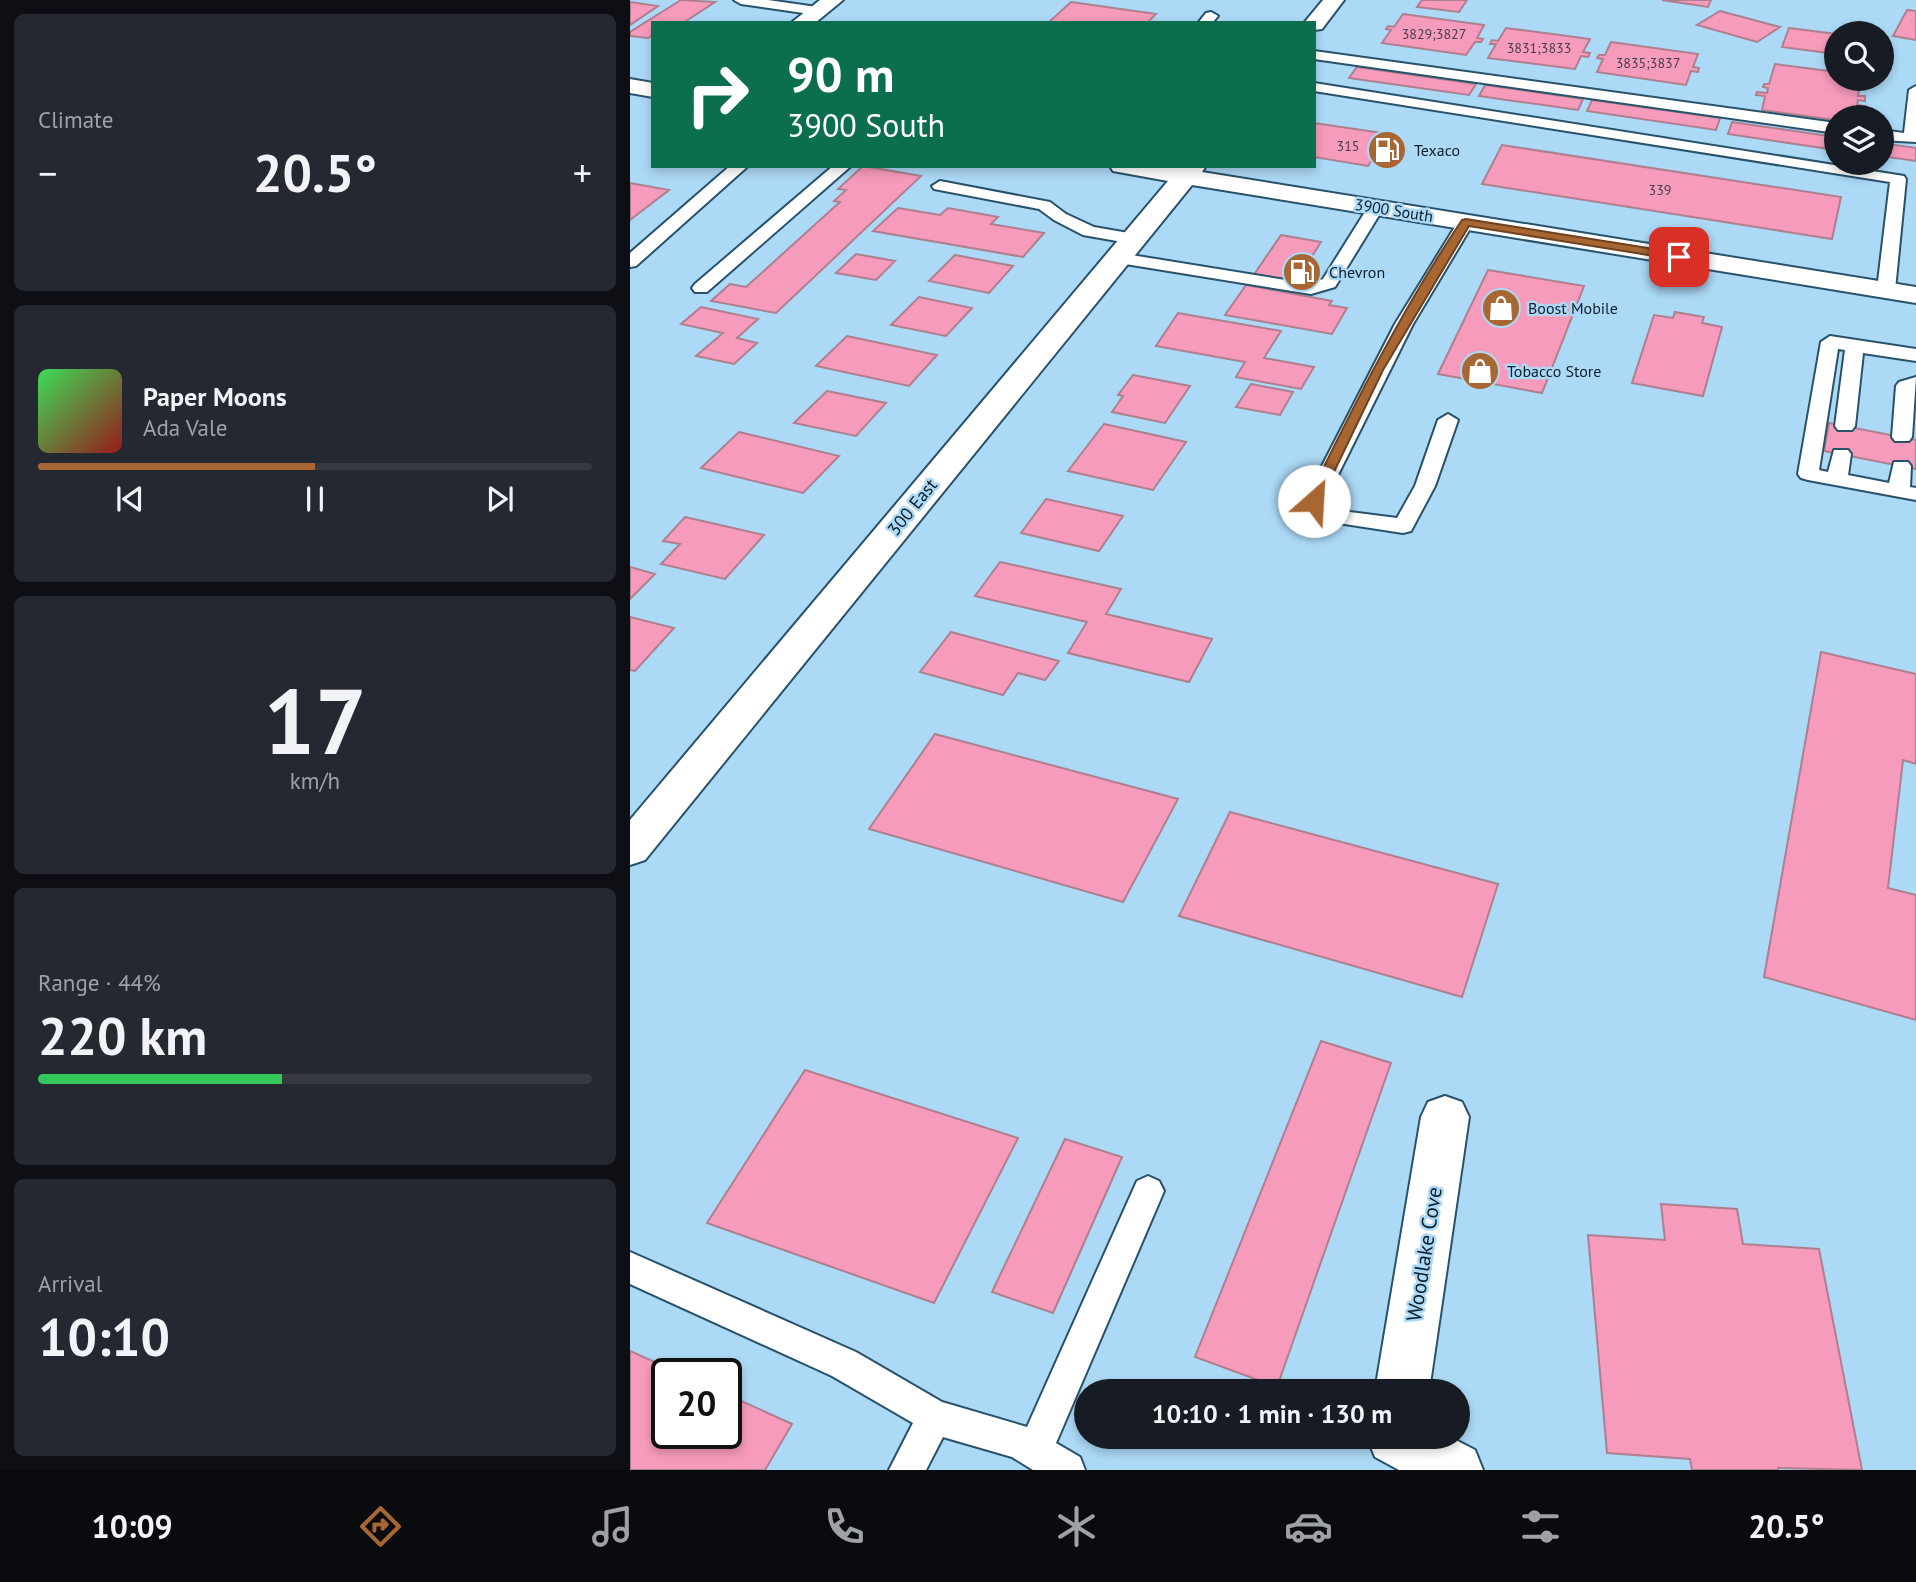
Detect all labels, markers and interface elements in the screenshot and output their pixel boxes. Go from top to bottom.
map controls [1824,21,1894,175]
button: search [1824,21,1894,91]
house number: 3829;3827 [1402,25,1466,43]
house number: 3831;3833 [1507,39,1571,57]
text: 90 m [787,42,894,106]
icon: right [672,49,763,140]
house number: 3835;3837 [1616,54,1680,72]
text: 3900 South [787,104,945,146]
text: Climate [38,105,113,134]
button: layers [1824,105,1894,175]
fuel station icon: Texaco [1366,129,1408,171]
house number: 315 [1337,137,1359,155]
text: 20.5° [253,139,377,206]
place label: Texaco [1414,140,1460,160]
text: − [38,148,57,197]
text: + [573,148,592,197]
house number: 339 [1649,181,1671,199]
street label: 3900 South [1353,194,1435,226]
pin [1649,227,1709,287]
icon: arrive [1660,238,1698,276]
fuel station icon: Chevron [1281,251,1323,293]
place label: Chevron [1329,262,1385,282]
shop icon: Boost Mobile [1480,287,1522,329]
place label: Boost Mobile [1528,298,1618,318]
shop icon: Tobacco Store [1459,350,1501,392]
place label: Tobacco Store [1507,361,1601,381]
text: Paper Moons [143,380,287,413]
text: Ada Vale [143,413,227,442]
position arrow [1277,464,1351,538]
street label: 300 East [882,474,942,540]
icon: previous [111,480,149,518]
icon: pause [296,480,334,518]
icon: next [481,480,519,518]
text: 17 [263,661,367,779]
text: km/h [290,766,340,795]
text: Range · 44% [38,968,161,997]
text: 220 km [38,1002,207,1069]
street label: Woodlake Cove [1400,1185,1448,1323]
text: Arrival [38,1269,102,1298]
text: 10:10 [38,1303,170,1370]
speed limit sign: 20 [651,1358,742,1449]
text: 10:10 · 1 min · 130 m [1152,1397,1392,1430]
icon: directions [356,1502,405,1551]
icon: music [588,1502,637,1551]
icon: phone [820,1502,869,1551]
icon: climate [1052,1502,1101,1551]
icon: car [1284,1502,1333,1551]
icon: filters [1516,1502,1565,1551]
text: 10:09 [92,1505,173,1547]
text: 20.5° [1748,1505,1824,1547]

